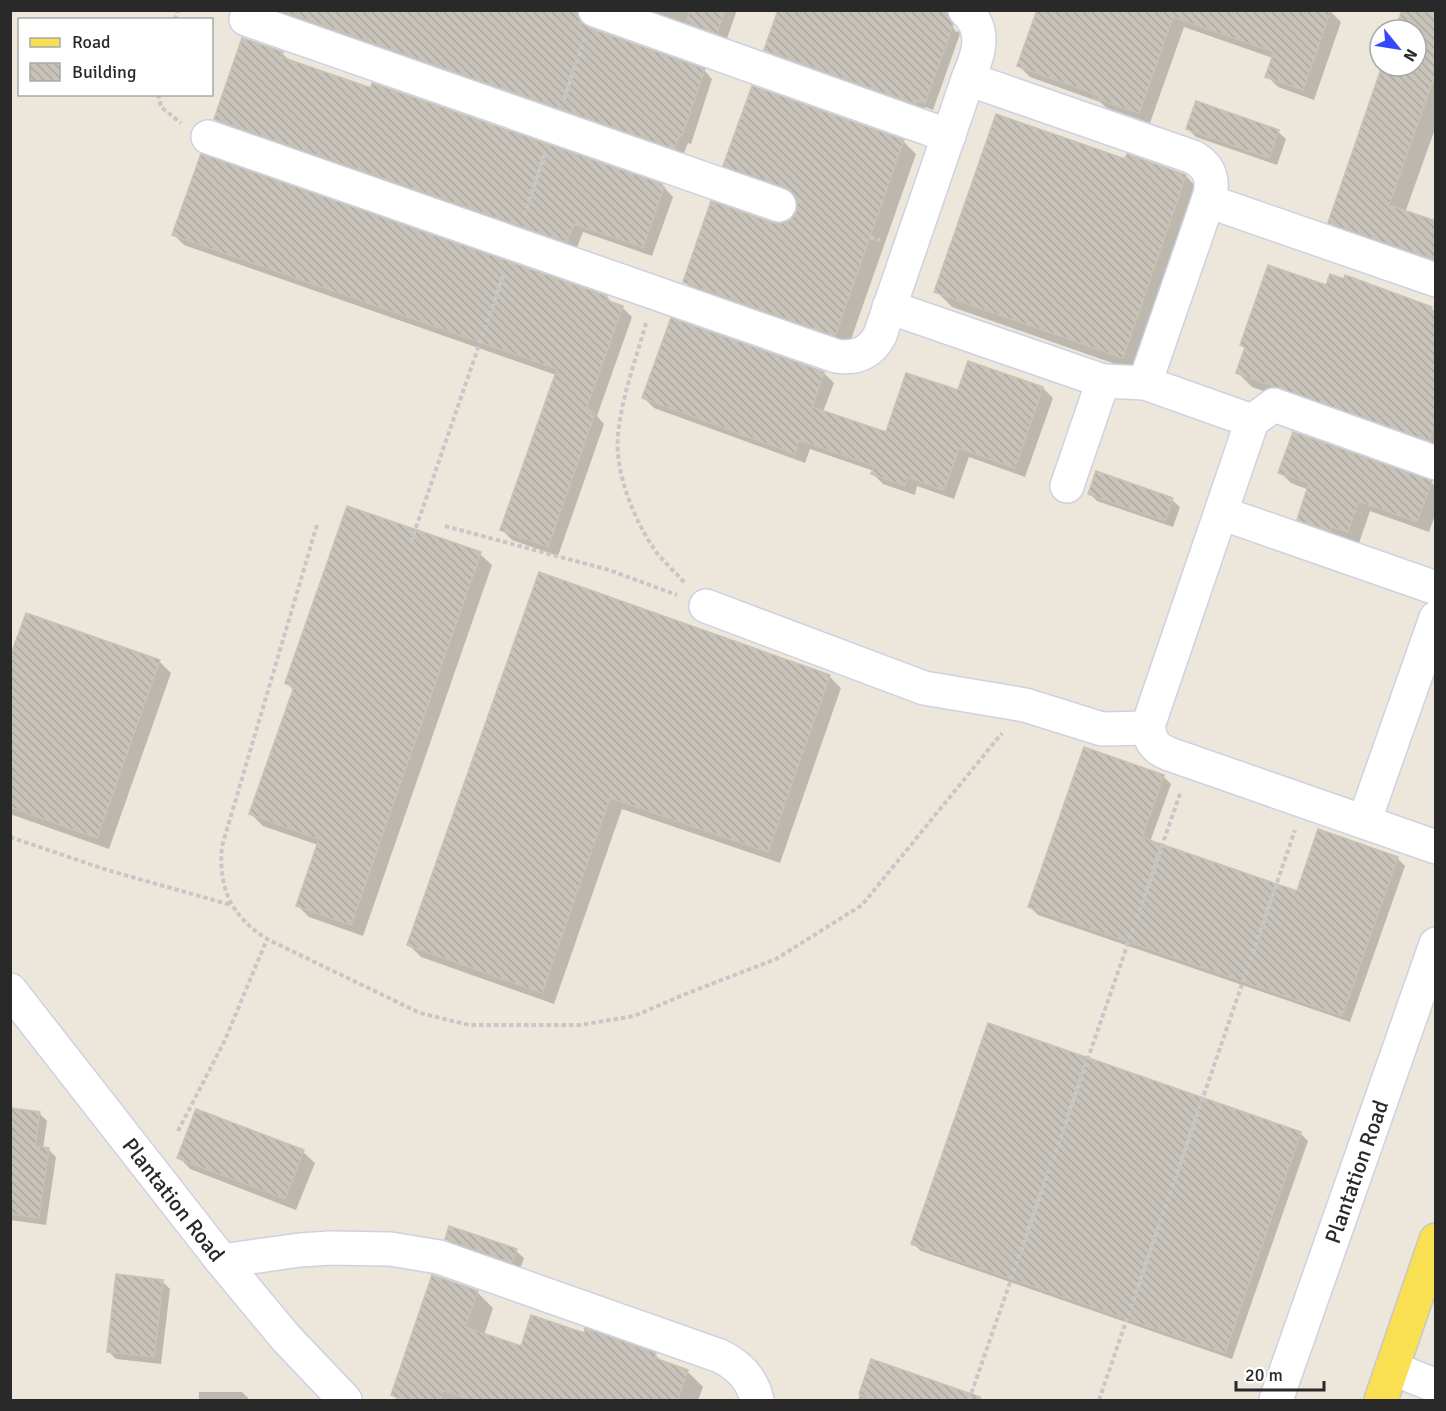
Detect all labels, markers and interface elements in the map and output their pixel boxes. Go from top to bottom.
legend [18,18,213,96]
north arrow [1368,18,1428,78]
text: Road [72,31,111,53]
text: N [1399,45,1422,65]
text: Building [72,61,136,83]
street label: Plantation Road [1319,1097,1394,1247]
street label: Plantation Road [117,1132,230,1267]
scale bar [1236,1354,1324,1392]
text: 20 m [1245,1364,1283,1386]

